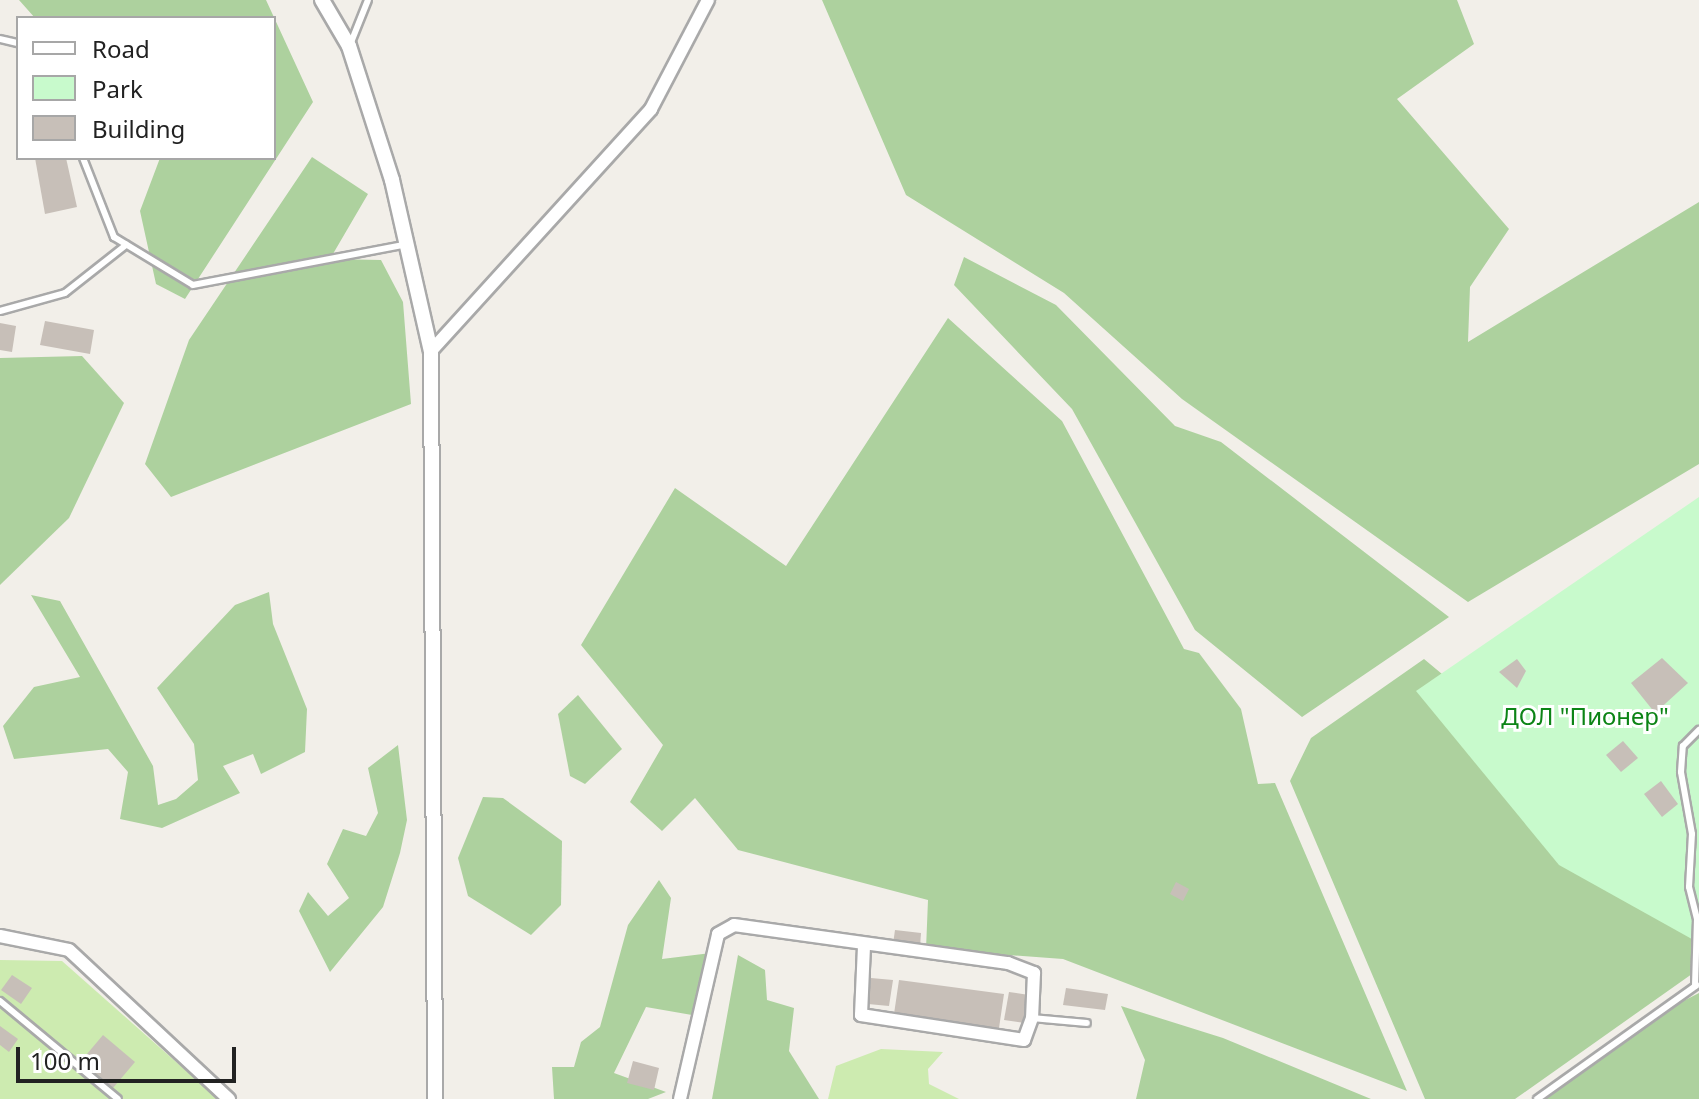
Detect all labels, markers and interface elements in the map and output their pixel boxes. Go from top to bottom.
legend [16,16,276,160]
text: Road [92,32,150,65]
text: Park [92,72,143,105]
text: Building [92,112,185,145]
park label: ДОЛ "Пионер" [1501,702,1669,730]
scale bar [20,1031,240,1081]
text: 100 m [30,1044,100,1077]

